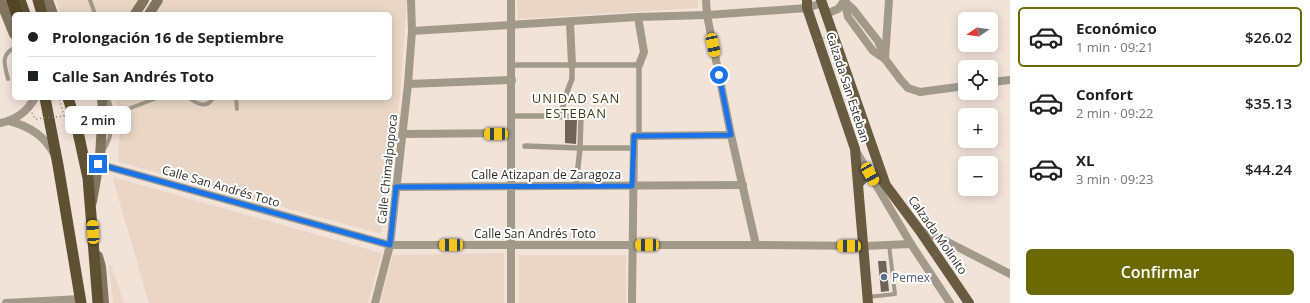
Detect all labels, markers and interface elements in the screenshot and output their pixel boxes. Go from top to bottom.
north arrow [958,12,998,52]
map controls [958,12,998,196]
text: Económico [1076,18,1157,38]
icon: car [1028,19,1064,55]
text: Prolongación 16 de Septiembre [52,27,284,47]
text: $26.02 [1245,27,1292,47]
street label: Calzada San Esteban [822,30,874,144]
car [705,32,721,58]
text: 1 min · 09:21 [1076,38,1153,56]
button: locate [958,60,998,100]
text: Calle San Andrés Toto [52,66,214,86]
route start [710,66,728,84]
text: Confort [1076,84,1133,104]
icon: car [1028,85,1064,121]
district label: UNIDAD SAN ESTEBAN [532,89,620,122]
text: $35.13 [1245,93,1292,113]
text: 2 min · 09:22 [1076,104,1153,122]
callout: 2 min [65,106,131,134]
button: + [958,108,998,148]
text: 2 min [80,111,116,129]
street label: Calle Chimalpopoca [373,113,401,225]
car [484,128,508,140]
text: XL [1076,150,1094,170]
icon: car [1028,151,1064,187]
route end [89,155,107,173]
button: − [958,156,998,196]
text: $44.24 [1245,159,1292,179]
street label: Calle San Andrés Toto [160,161,282,211]
car [859,161,881,187]
street label: Calle Atizapan de Zaragoza [471,166,621,183]
text: 3 min · 09:23 [1076,170,1153,188]
street label: Calzada Molinito [904,192,972,278]
car [86,220,100,244]
street label: Calle San Andrés Toto [474,225,596,242]
car [439,239,463,251]
car [635,239,659,251]
car [837,240,861,252]
button: Confirmar [1026,249,1294,295]
place label: Pemex [892,269,931,286]
marker: Pemex [879,272,889,282]

